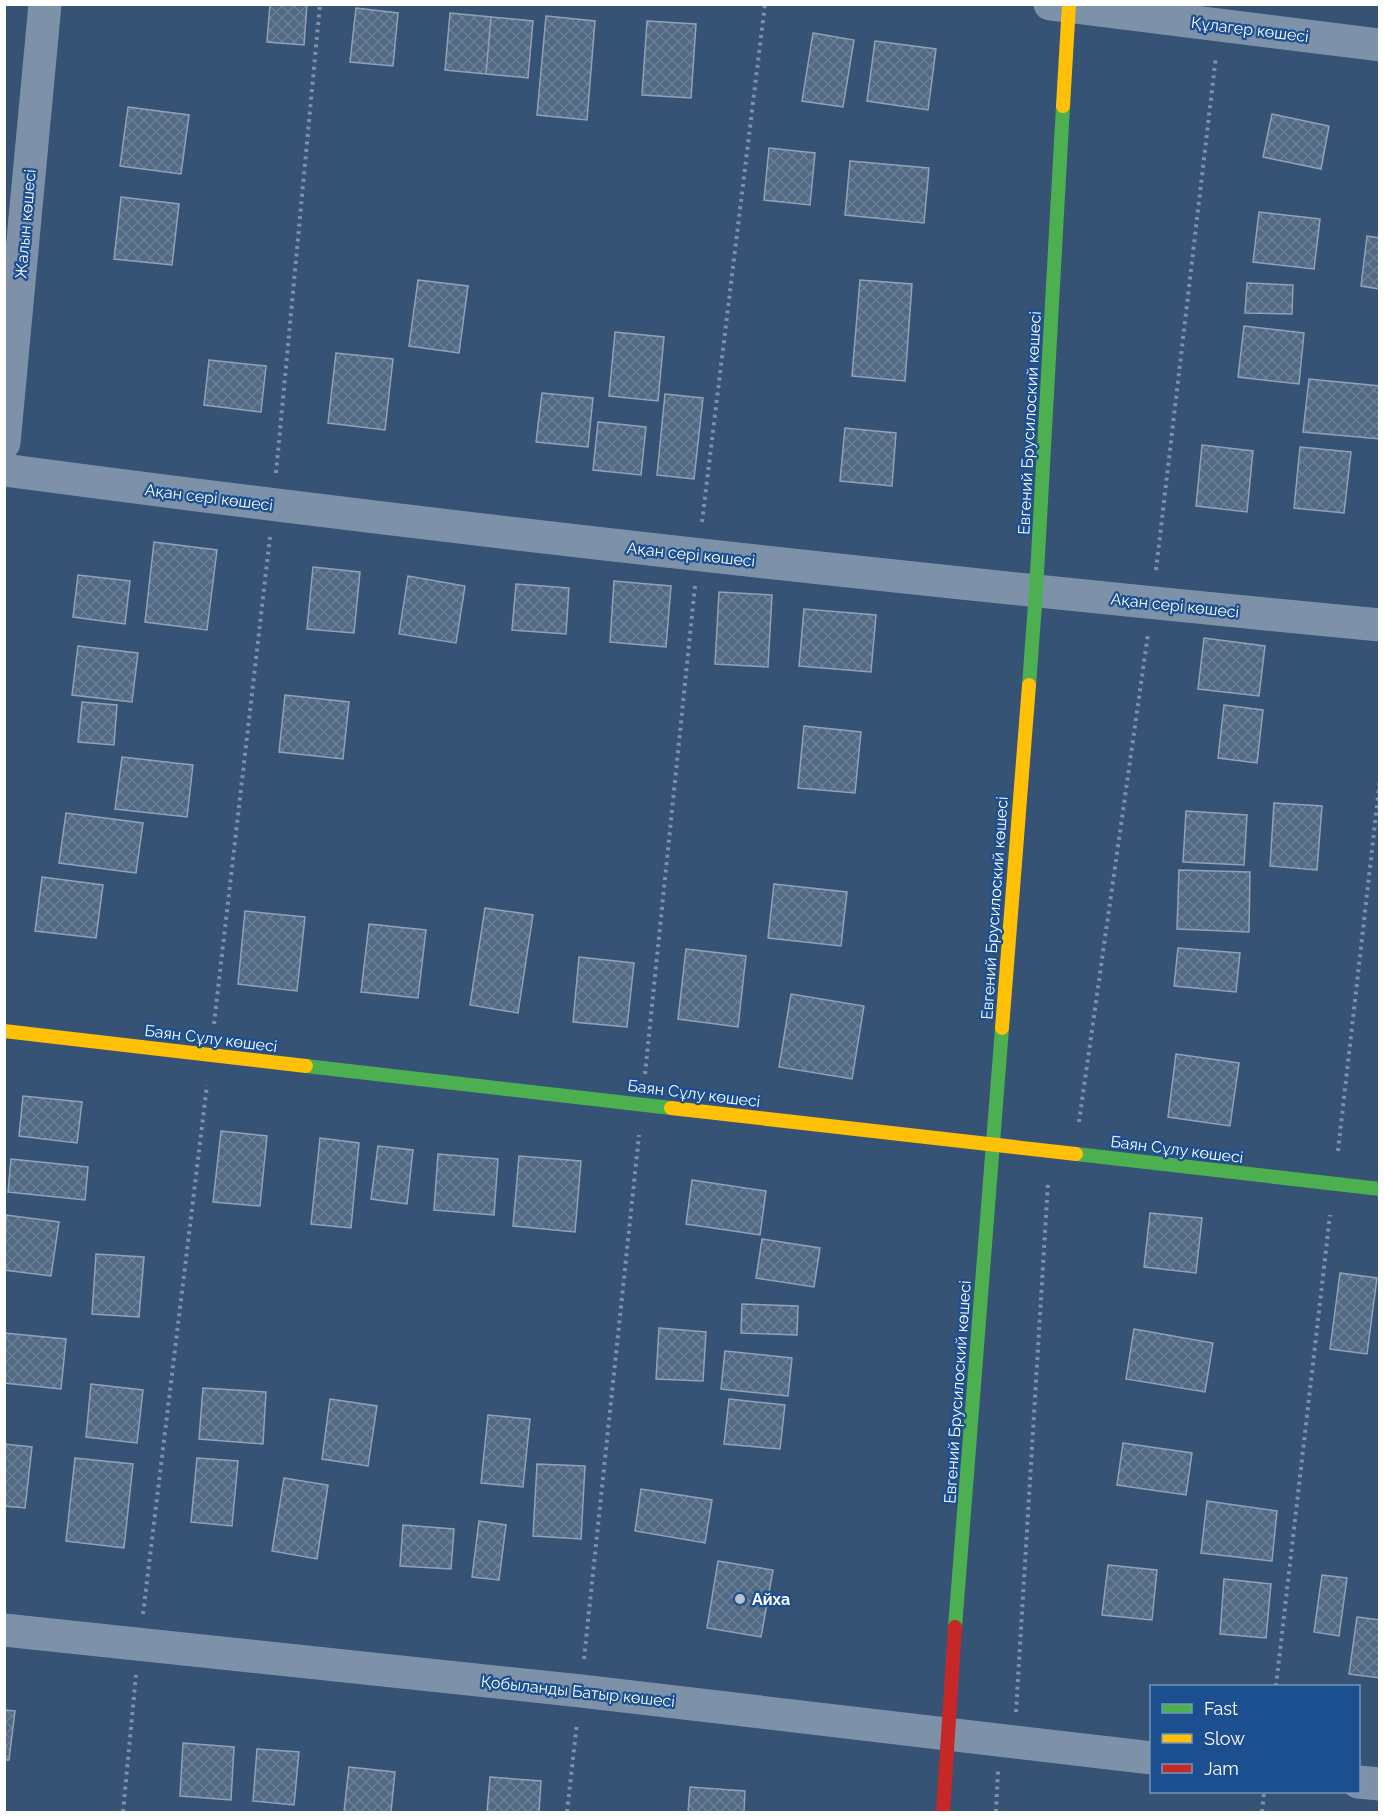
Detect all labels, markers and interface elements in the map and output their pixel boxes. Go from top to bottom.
street label: Құлагер көшесі [1190,13,1310,46]
street label: Жалын көшесі [11,169,40,279]
street label: Евгений Брусилоский көшесі [1014,311,1045,535]
street label: Ақан сері көшесі [144,480,274,515]
street label: Ақан сері көшесі [626,538,756,571]
street label: Ақан сері көшесі [1110,589,1240,622]
street label: Евгений Брусилоский көшесі [977,796,1012,1020]
street label: Баян Сұлу көшесі [143,1021,278,1056]
street label: Баян Сұлу көшесі [626,1076,761,1111]
street label: Баян Сұлу көшесі [1109,1132,1244,1167]
street label: Евгений Брусилоский көшесі [940,1280,975,1504]
place label: Айха [752,1590,790,1609]
marker: Айха [733,1592,747,1606]
street label: Қобыланды Батыр көшесі [480,1672,676,1711]
legend [1150,1685,1360,1793]
text: Fast [1204,1698,1238,1719]
text: Slow [1204,1728,1245,1749]
text: Jam [1204,1758,1239,1779]

